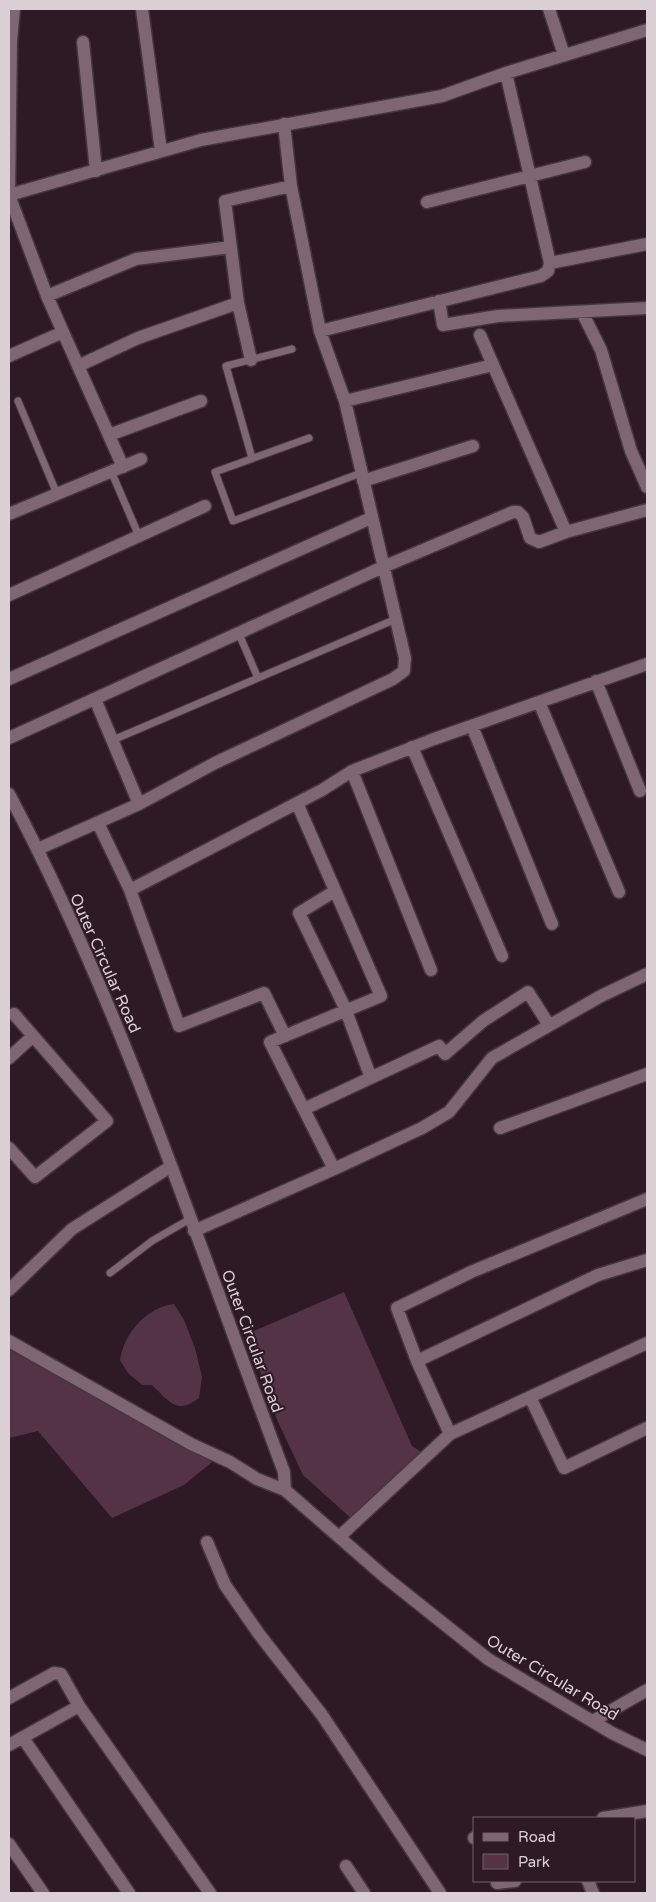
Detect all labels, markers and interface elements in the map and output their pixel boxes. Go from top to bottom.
street label: Outer Circular Road [65,891,145,1036]
street label: Outer Circular Road [217,1267,287,1416]
street label: Outer Circular Road [483,1630,622,1725]
legend [473,1817,636,1882]
text: Road [518,1828,556,1846]
text: Park [518,1853,550,1871]

